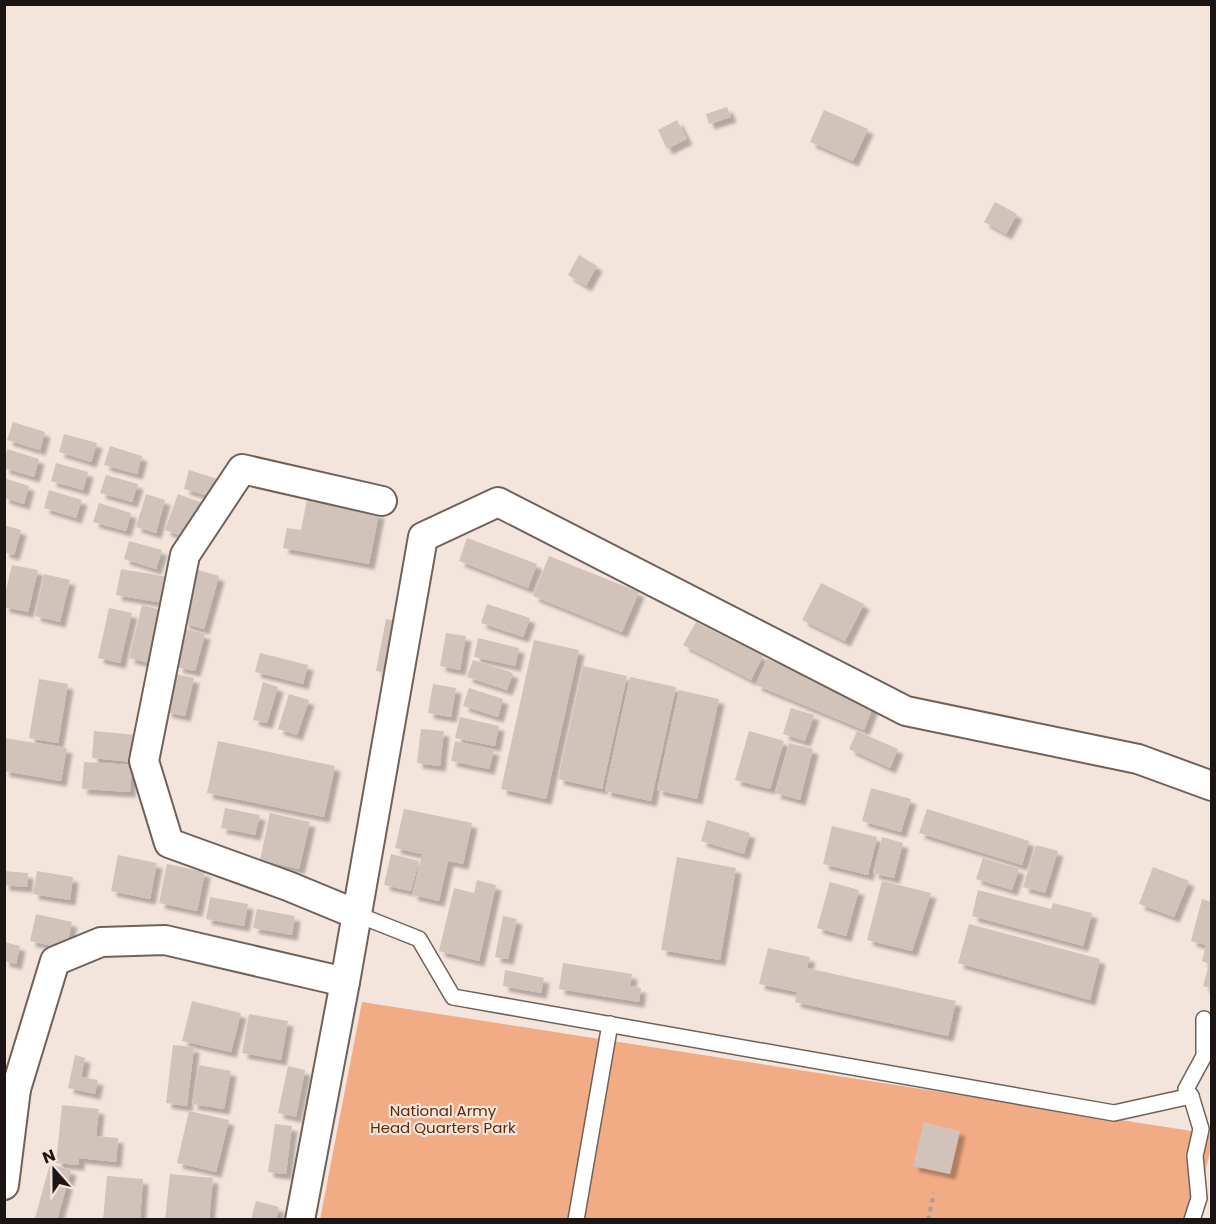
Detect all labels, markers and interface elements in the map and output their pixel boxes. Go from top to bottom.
park label: National Army Head Quarters Park [370,1100,516,1138]
north arrow [24,1140,84,1200]
text: N [39,1144,59,1169]

